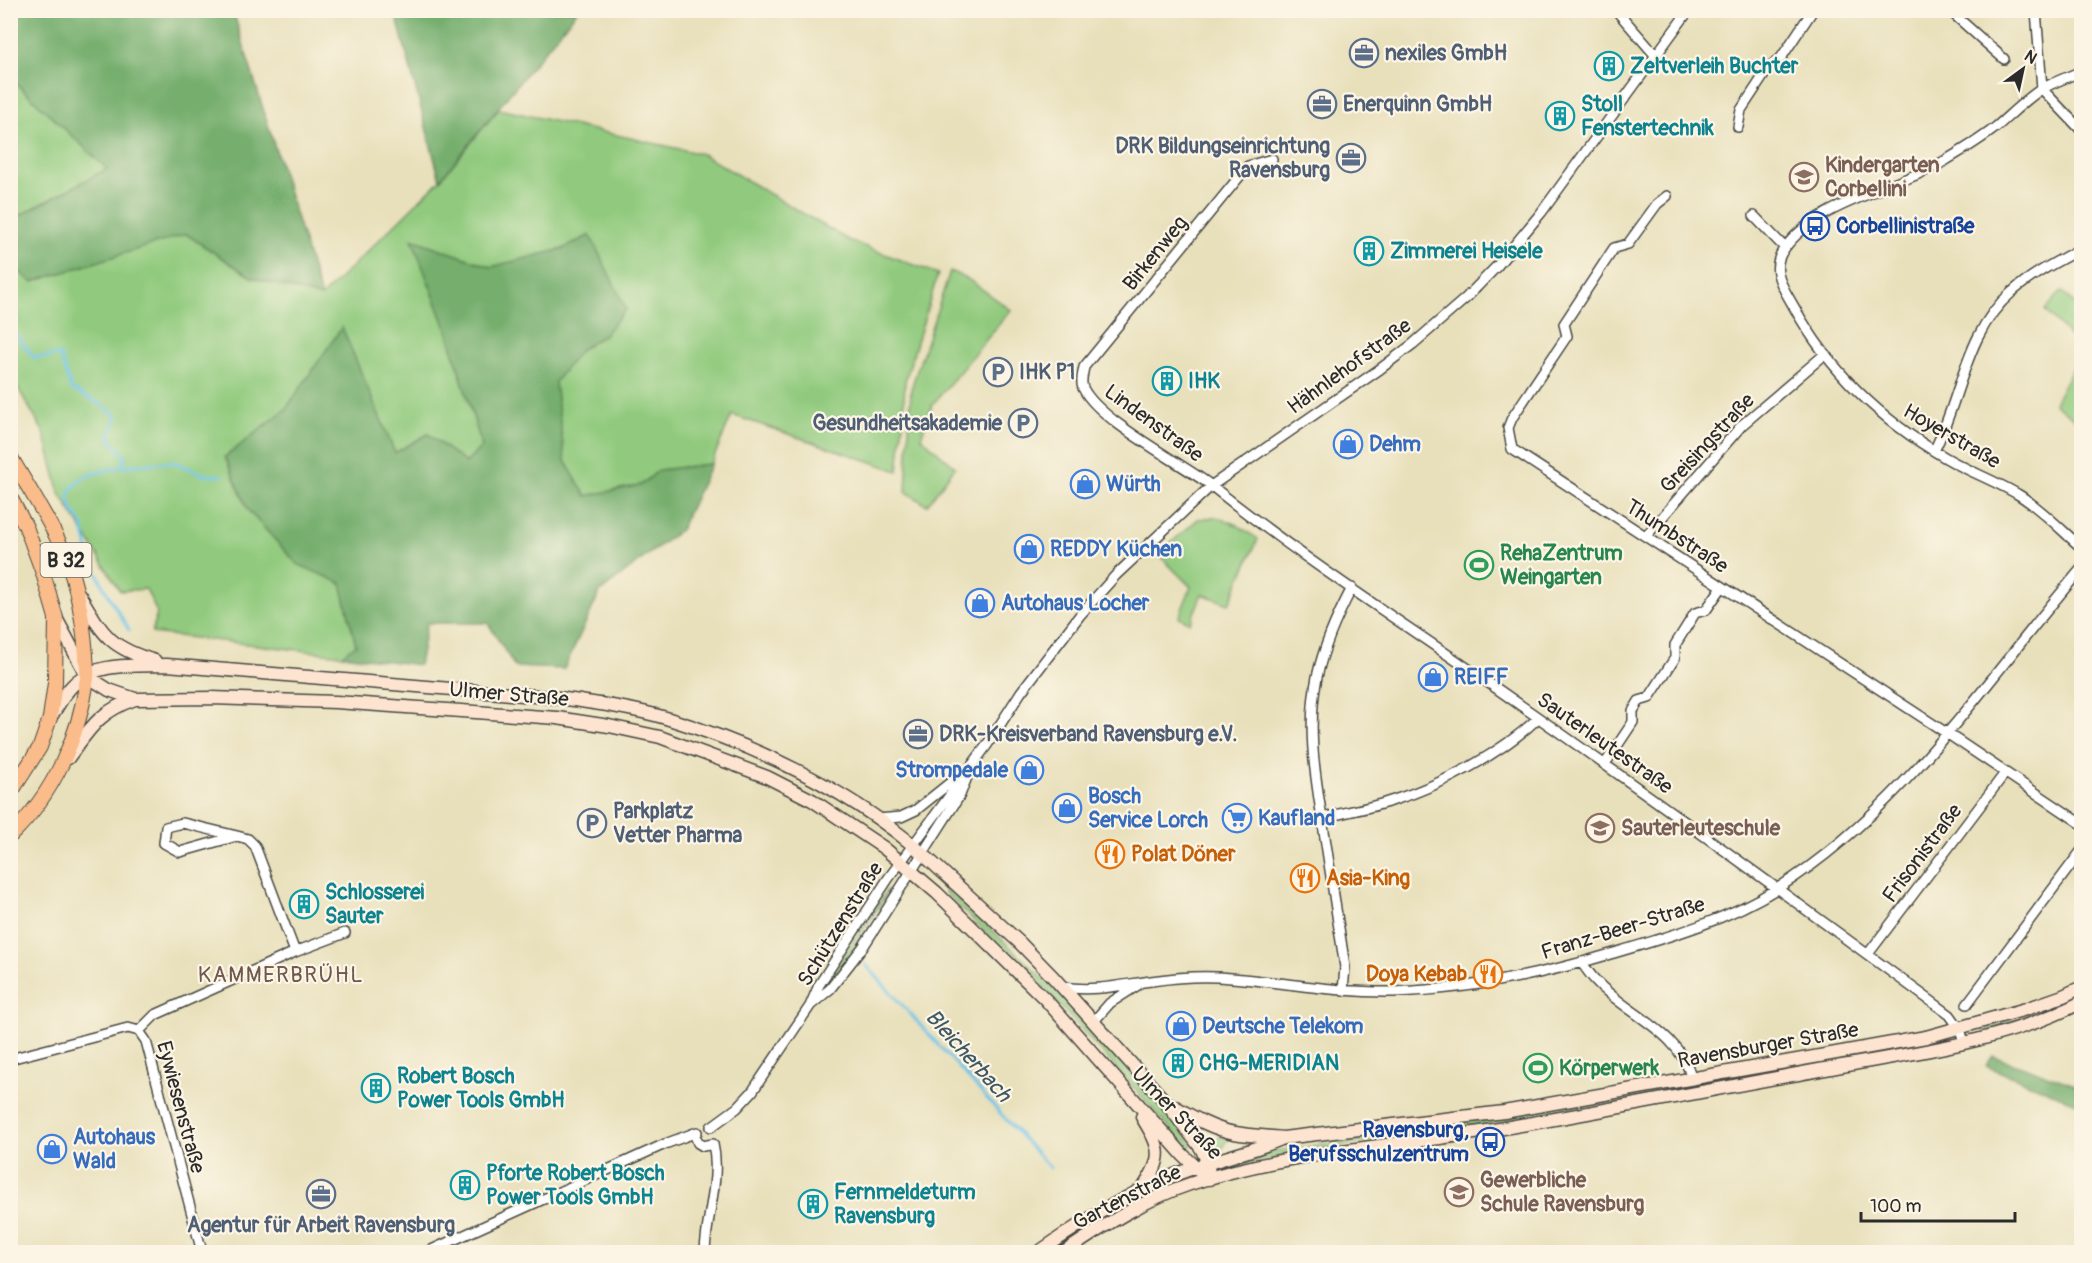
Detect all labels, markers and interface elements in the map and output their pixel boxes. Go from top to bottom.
office icon: nexiles GmbH [1348,37,1380,69]
north arrow [1993,39,2053,99]
place label: nexiles GmbH [1385,40,1507,67]
text: N [2021,46,2041,69]
building icon: Zeltverleih Buchter [1593,50,1625,82]
place label: Zeltverleih Buchter [1630,53,1799,80]
office icon: Enerquinn GmbH [1306,88,1338,120]
place label: Enerquinn GmbH [1343,91,1492,118]
place label: Stoll Fenstertechnik [1581,91,1714,142]
building icon: Stoll Fenstertechnik [1544,100,1576,132]
place label: DRK Bildungseinrichtung Ravensburg [1115,133,1330,184]
office icon: DRK Bildungseinrichtung Ravensburg [1335,142,1367,174]
place label: Kindergarten Corbellini [1825,152,1940,203]
school or university icon: Kindergarten Corbellini [1788,161,1820,193]
street label: Birkenweg [1117,210,1194,296]
bus stop icon: Corbellinistraße [1799,210,1831,242]
place label: Corbellinistraße [1836,213,1975,240]
building icon: Zimmerei Heisele [1353,235,1385,267]
place label: Zimmerei Heisele [1390,238,1543,265]
street label: Hähnlehofstraße [1282,312,1417,421]
parking icon: IHK P1 [982,356,1014,388]
place label: IHK P1 [1019,359,1075,386]
building icon: IHK [1151,365,1183,397]
place label: IHK [1188,368,1220,395]
street label: Lindenstraße [1099,378,1209,469]
street label: Greisingstraße [1654,387,1761,499]
street label: Hoyerstraße [1898,398,2006,475]
parking icon: Gesundheitsakademie [1007,407,1039,439]
place label: Gesundheitsakademie [813,410,1003,437]
shop icon: Dehm [1332,428,1364,460]
place label: Dehm [1369,431,1421,458]
shop icon: Würth [1069,468,1101,500]
place label: Würth [1106,471,1161,498]
street label: Thumbstraße [1620,493,1734,580]
shop icon: REDDY Küchen [1013,533,1045,565]
place label: REDDY Küchen [1050,536,1182,563]
place label: RehaZentrum Weingarten [1500,540,1623,591]
road number: B 32 [40,543,92,577]
sports icon: RehaZentrum Weingarten [1463,549,1495,581]
shop icon: Autohaus Locher [964,587,996,619]
place label: Autohaus Locher [1001,590,1150,617]
shop icon: REIFF [1417,661,1449,693]
place label: REIFF [1454,664,1509,691]
street label: Ulmer Straße [448,676,570,713]
street label: Sauterleutestraße [1531,686,1679,801]
office icon: DRK-Kreisverband Ravensburg e.V. [902,718,934,750]
place label: DRK-Kreisverband Ravensburg e.V. [939,721,1237,748]
shop icon: Strompedale [1013,754,1045,786]
place label: Strompedale [895,757,1009,784]
place label: Bosch Service Lorch [1088,783,1208,834]
shop icon: Bosch Service Lorch [1051,792,1083,824]
place label: Parkplatz Vetter Pharma [613,798,743,849]
street label: Frisonistraße [1876,798,1969,908]
supermarket icon: Kaufland [1221,802,1253,834]
place label: Kaufland [1258,805,1335,832]
parking icon: Parkplatz Vetter Pharma [576,807,608,839]
school or university icon: Sauterleuteschule [1584,812,1616,844]
place label: Sauterleuteschule [1621,815,1781,842]
restaurant icon: Polat Döner [1094,838,1126,870]
place label: Polat Döner [1131,841,1236,868]
street label: Schützenstraße [792,857,890,991]
restaurant icon: Asia-King [1289,862,1321,894]
place label: Asia-King [1326,865,1411,892]
place label: Schlosserei Sauter [325,879,425,930]
building icon: Schlosserei Sauter [288,888,320,920]
street label: Franz-Beer-Straße [1538,891,1709,966]
restaurant icon: Doya Kebab [1472,958,1504,990]
district label: KAMMERBRÜHL [198,961,364,989]
place label: Doya Kebab [1366,961,1467,988]
water label: Bleicherbach [919,1004,1018,1109]
shop icon: Deutsche Telekom [1165,1010,1197,1042]
place label: Deutsche Telekom [1202,1013,1364,1040]
street label: Ravensburger Straße [1675,1016,1861,1075]
street label: Eywiesenstraße [150,1038,211,1177]
building icon: CHG-MERIDIAN [1162,1047,1194,1079]
place label: CHG-MERIDIAN [1199,1050,1339,1077]
sports icon: Körperwerk [1522,1052,1554,1084]
place label: Körperwerk [1559,1055,1659,1082]
street label: Ulmer Straße [1125,1061,1228,1166]
place label: Robert Bosch Power Tools GmbH [397,1063,565,1114]
building icon: Robert Bosch Power Tools GmbH [360,1072,392,1104]
place label: Ravensburg, Berufsschulzentrum [1288,1117,1469,1168]
place label: Autohaus Wald [73,1124,156,1175]
bus stop icon: Ravensburg, Berufsschulzentrum [1474,1126,1506,1158]
shop icon: Autohaus Wald [36,1133,68,1165]
street label: Gartenstraße [1069,1158,1186,1236]
place label: Pforte Robert Bosch Power Tools GmbH [486,1160,665,1211]
place label: Gewerbliche Schule Ravensburg [1480,1167,1645,1218]
building icon: Pforte Robert Bosch Power Tools GmbH [449,1169,481,1201]
school or university icon: Gewerbliche Schule Ravensburg [1443,1176,1475,1208]
office icon: Agentur für Arbeit Ravensburg [305,1178,337,1210]
place label: Fernmeldeturm Ravensburg [834,1179,976,1230]
scale bar [1861,1185,2016,1223]
building icon: Fernmeldeturm Ravensburg [797,1188,829,1220]
text: 100 m [1870,1195,1922,1218]
place label: Agentur für Arbeit Ravensburg [187,1212,455,1239]

